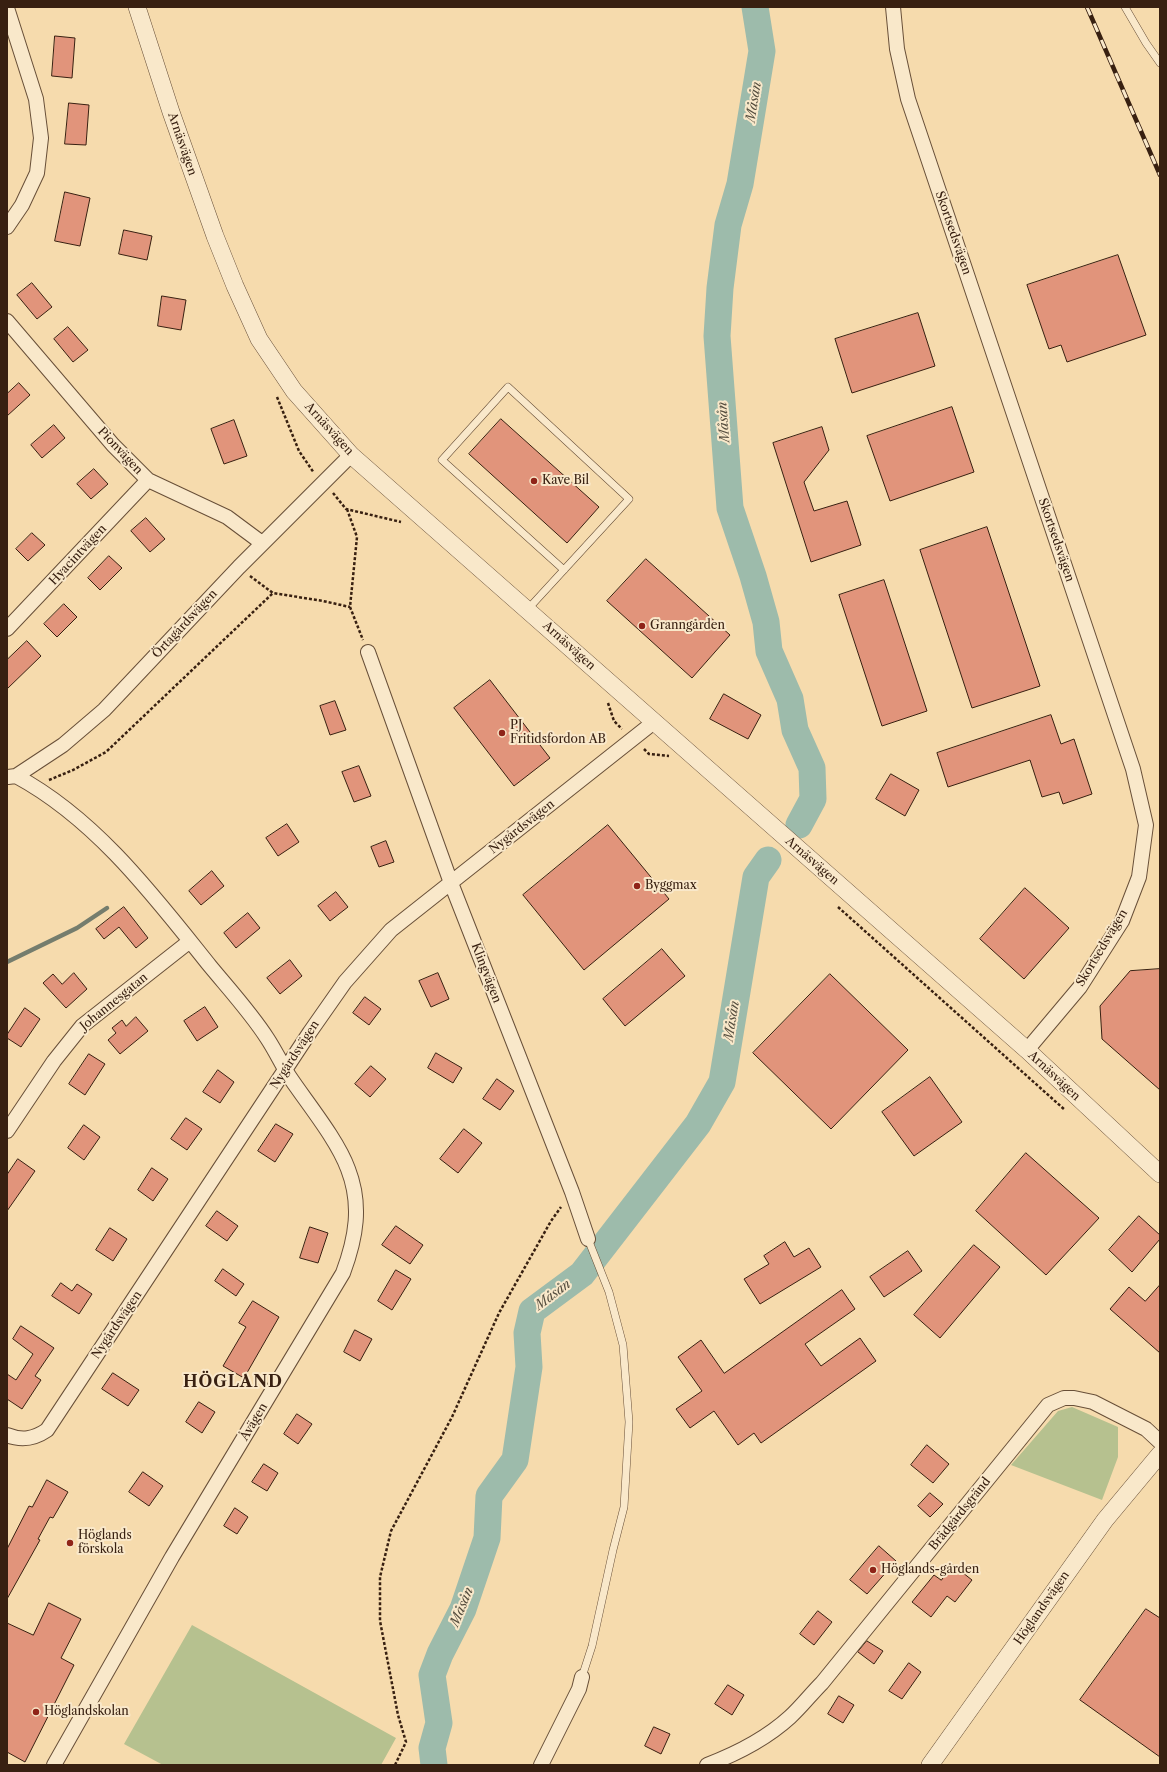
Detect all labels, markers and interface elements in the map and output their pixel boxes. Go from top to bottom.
water label: Måsån [743,81,765,123]
street label: Arnäsvägen [164,110,200,178]
street label: Skortsedsvägen [932,189,974,277]
street label: Arnäsvägen [302,400,356,458]
water label: Måsån [715,401,733,443]
street label: Pionvägen [95,424,145,478]
place label: Kave Bil [542,474,589,488]
marker: Kave Bil [529,476,539,486]
street label: Skortsedsvägen [1035,496,1077,584]
street label: Hyacintvägen [46,522,110,588]
street label: Örtagårdsvägen [150,587,220,661]
street label: Arnäsvägen [540,619,598,673]
place label: Granngården [650,619,725,633]
marker: Granngården [637,621,647,631]
place label: PJ Fritidsfordon AB [510,719,606,747]
marker: PJ Fritidsfordon AB [497,728,507,738]
street label: Nygårdsvägen [486,797,558,857]
street label: Arnäsvägen [782,834,842,888]
place label: Byggmax [645,879,697,893]
marker: Byggmax [632,881,642,891]
street label: Skortsedsvägen [1073,907,1131,989]
street label: Klingvägen [468,941,504,1005]
street label: Johannesgatan [77,970,151,1034]
water label: Måsån [721,1000,743,1042]
street label: Nygårdsvägen [267,1018,323,1092]
street label: Arnäsvägen [1025,1048,1083,1104]
water label: Måsån [532,1276,574,1314]
street label: Nygårdsvägen [89,1288,145,1362]
district label: HÖGLAND [183,1372,283,1392]
street label: Åvägen [237,1401,271,1443]
street label: Brädgårdsgränd [926,1475,994,1553]
place label: Höglands förskola [78,1529,132,1557]
marker: Höglands förskola [65,1538,75,1548]
place label: Höglands-gården [881,1563,979,1577]
marker: Höglands-gården [868,1565,878,1575]
street label: Höglandsvägen [1011,1568,1073,1648]
water label: Måsån [447,1585,477,1629]
place label: Höglandskolan [44,1705,129,1719]
marker: Höglandskolan [31,1707,41,1717]

